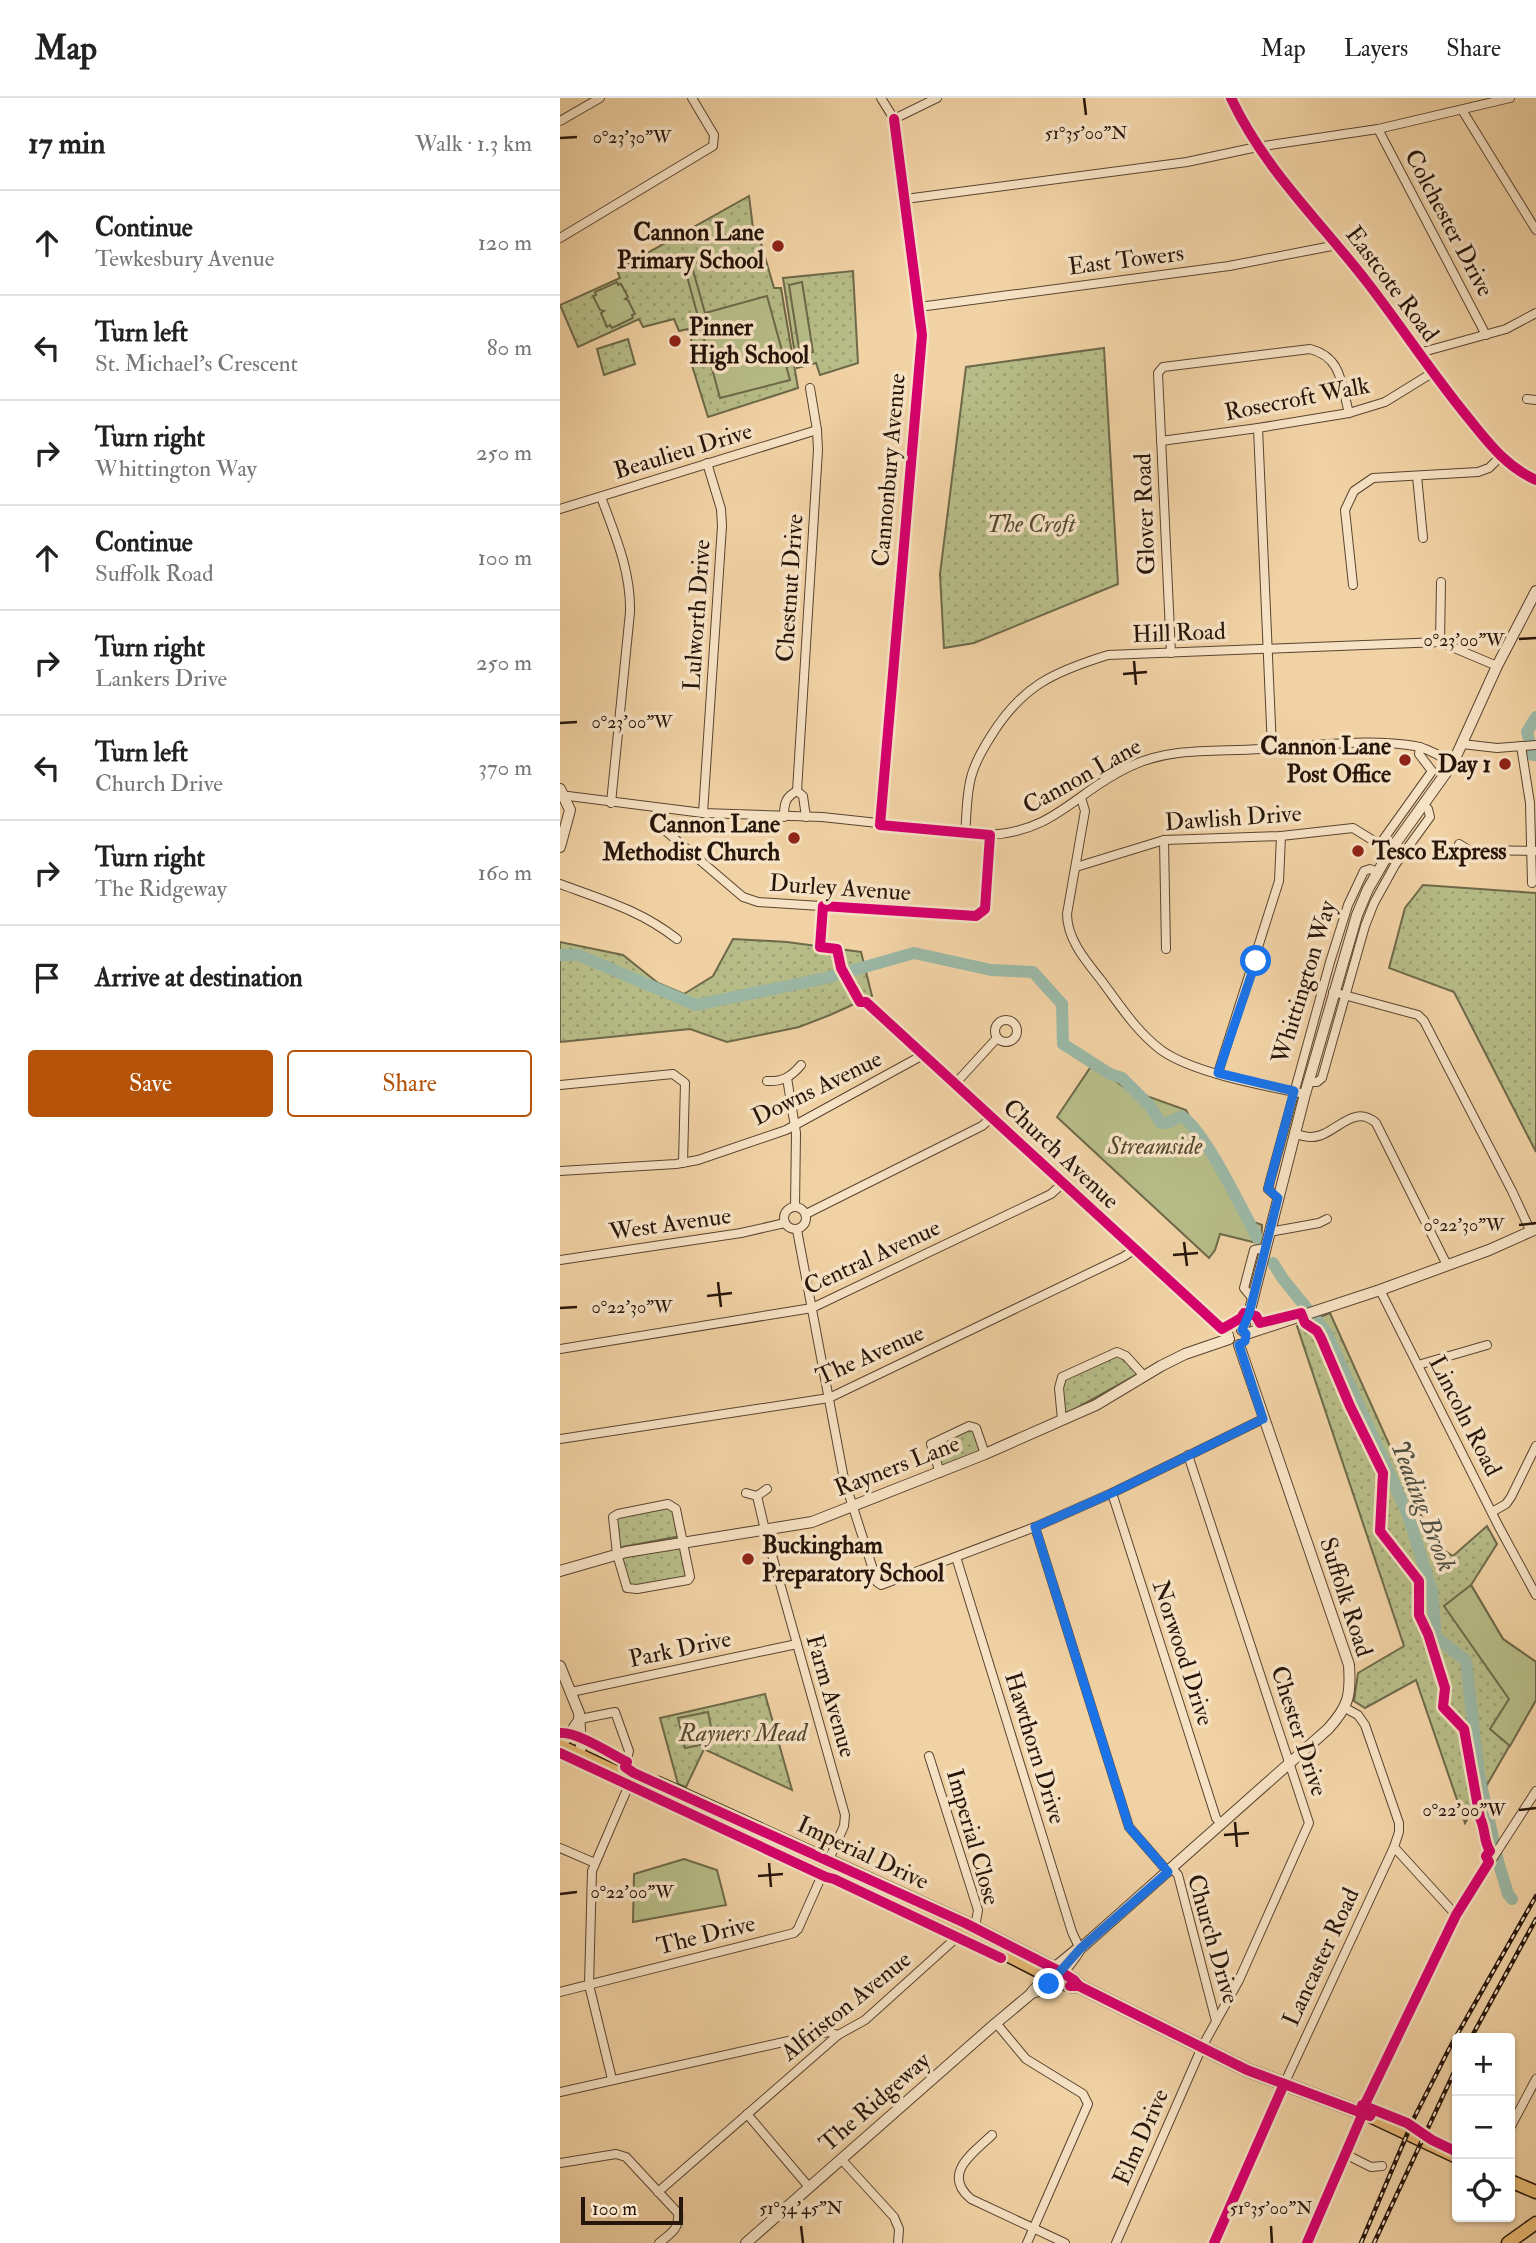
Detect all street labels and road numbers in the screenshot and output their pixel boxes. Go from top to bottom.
street label: Colchester Drive [1397,144,1501,302]
street label: Eastcote Road [1338,220,1446,348]
street label: East Towers [1066,238,1186,282]
street label: Rosecroft Walk [1222,370,1373,428]
street label: Cannonbury Avenue [865,372,913,568]
street label: Beaulieu Drive [610,415,756,487]
street label: Glover Road [1127,452,1163,575]
street label: Chestnut Drive [769,513,811,663]
street label: Lulworth Drive [676,538,718,692]
street label: Hill Road [1132,616,1226,650]
street label: Cannon Lane [1017,731,1147,821]
street label: Dawlish Drive [1164,798,1302,838]
street label: Durley Avenue [768,868,912,908]
street label: Whittington Way [1264,896,1344,1068]
street label: Downs Avenue [747,1043,887,1133]
street label: Church Avenue [996,1092,1126,1216]
street label: West Avenue [606,1200,733,1248]
street label: Central Avenue [799,1212,945,1302]
street label: The Avenue [811,1317,929,1393]
street label: Lincoln Road [1421,1351,1509,1481]
street label: Rayners Lane [830,1428,964,1504]
street label: Suffolk Road [1312,1533,1380,1661]
street label: Norwood Drive [1145,1576,1221,1730]
street label: Park Drive [626,1623,734,1675]
street label: Farm Avenue [799,1631,863,1761]
street label: Chester Drive [1263,1662,1335,1800]
street label: Hawthorn Drive [997,1668,1073,1828]
street label: Imperial Close [939,1765,1007,1909]
street label: Imperial Drive [792,1809,934,1897]
street label: Church Drive [1180,1871,1246,2007]
street label: Lancaster Road [1275,1883,1367,2031]
street label: The Drive [654,1908,758,1962]
street label: Alfriston Avenue [774,1944,918,2069]
street label: The Ridgeway [813,2045,937,2159]
street label: Elm Drive [1106,2084,1176,2190]

